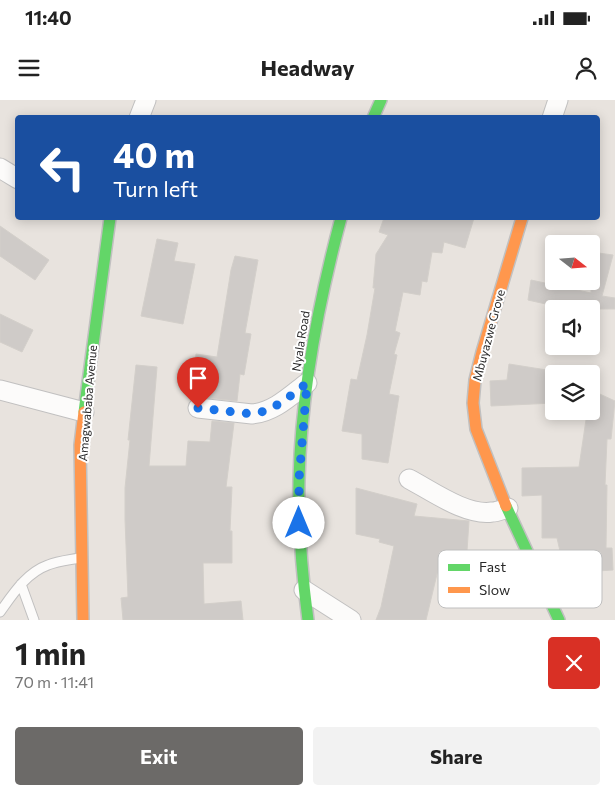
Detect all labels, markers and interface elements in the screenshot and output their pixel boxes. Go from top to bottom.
text: 11:40 [25,6,72,29]
icon: menu [15,54,43,82]
text: Headway [261,54,354,81]
icon: person [572,54,600,82]
text: 40 m [113,132,195,175]
icon: left [30,135,95,200]
text: Turn left [113,175,198,202]
north arrow [545,235,600,290]
map controls [545,235,600,420]
street label: Mbuyazwe Grove [469,288,507,382]
button: sound [545,300,600,355]
street label: Nyala Road [288,310,312,372]
street label: Amagwababa Avenue [75,344,99,462]
pin [177,357,219,408]
icon: arrive [184,364,212,392]
button: layers [545,365,600,420]
position arrow [272,496,324,548]
legend [438,550,602,608]
text: Fast [479,558,506,575]
text: Slow [479,581,510,598]
text: 1 min [15,634,86,671]
button: close [548,637,600,689]
text: 70 m · 11:41 [15,672,94,691]
button: Exit [15,727,303,785]
button: Share [313,727,600,785]

